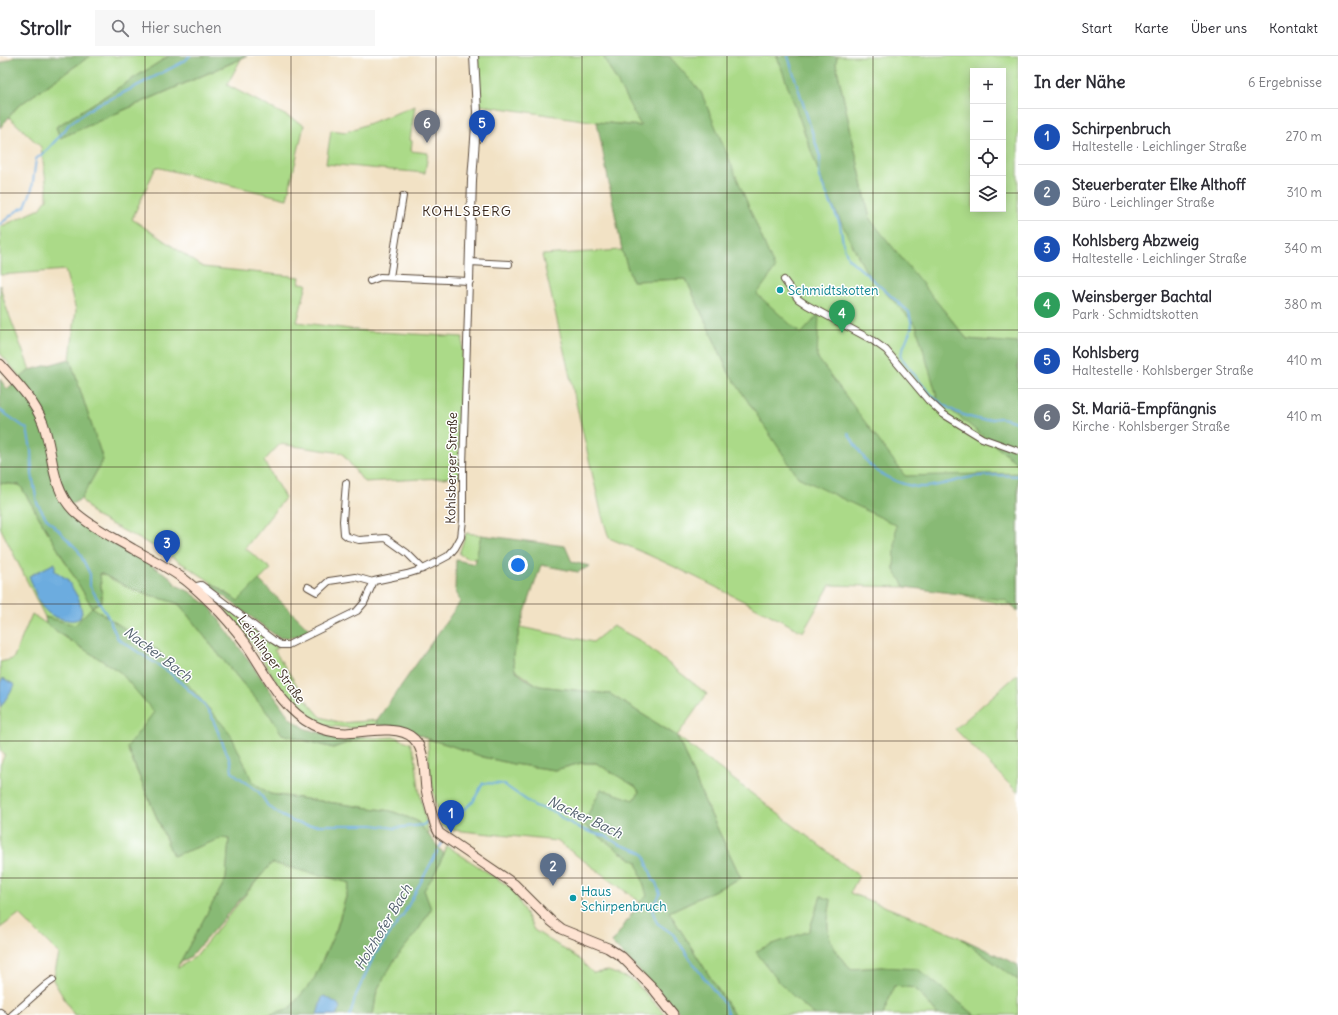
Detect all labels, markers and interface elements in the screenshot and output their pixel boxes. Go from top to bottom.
search box [95,10,375,46]
text: Strollr [20,16,71,40]
icon: search [109,17,131,39]
text: Hier suchen [141,18,222,37]
text: Start [1082,19,1112,37]
text: Karte [1134,19,1169,37]
text: Über uns [1191,19,1247,37]
text: Kontakt [1269,19,1318,37]
map controls [970,68,1006,212]
button: + [970,68,1006,104]
text: In der Nähe [1034,71,1126,93]
text: 6 Ergebnisse [1248,74,1322,91]
button: − [970,104,1006,140]
pin: 6 [414,110,440,143]
pin: 5 [469,110,495,143]
text: Schirpenbruch [1072,119,1171,138]
text: 1 [1044,128,1050,145]
text: 270 m [1285,128,1322,145]
text: Haltestelle · Leichlinger Straße [1072,138,1247,155]
button: locate [970,140,1006,176]
text: Steuerberater Elke Althoff [1072,175,1246,194]
button: layers [970,176,1006,212]
text: 2 [1043,184,1051,201]
text: 310 m [1287,184,1322,201]
text: Büro · Leichlinger Straße [1072,194,1214,211]
district label: KOHLSBERG [422,202,512,220]
text: Kohlsberg Abzweig [1072,231,1199,250]
text: 3 [1043,240,1051,257]
text: 340 m [1284,240,1322,257]
text: Haltestelle · Leichlinger Straße [1072,250,1247,267]
place label: Schmidtskotten [788,282,879,299]
marker: Schmidtskotten [775,285,785,295]
text: Weinsberger Bachtal [1072,287,1212,306]
text: 4 [1043,296,1051,313]
text: 380 m [1284,296,1322,313]
pin: 4 [829,300,855,333]
text: Park · Schmidtskotten [1072,306,1198,323]
text: Kohlsberg [1072,343,1139,362]
text: 5 [1043,352,1051,369]
text: 410 m [1286,352,1322,369]
text: Haltestelle · Kohlsberger Straße [1072,362,1254,379]
text: St. Mariä-Empfängnis [1072,399,1216,418]
text: 6 [1043,408,1051,425]
text: 410 m [1286,408,1322,425]
street label: Kohlsberger Straße [442,412,461,524]
text: Kirche · Kohlsberger Straße [1072,418,1230,435]
pin: 3 [154,530,180,563]
your location [508,555,528,575]
street label: Leichlinger Straße [234,612,309,707]
water label: Nacker Bach [120,623,196,686]
water label: Nacker Bach [545,792,626,843]
pin: 1 [438,800,464,833]
pin: 2 [540,853,566,886]
water label: Holzhofer Bach [350,880,416,973]
place label: Haus Schirpenbruch [581,883,667,915]
marker: Haus Schirpenbruch [568,893,578,903]

